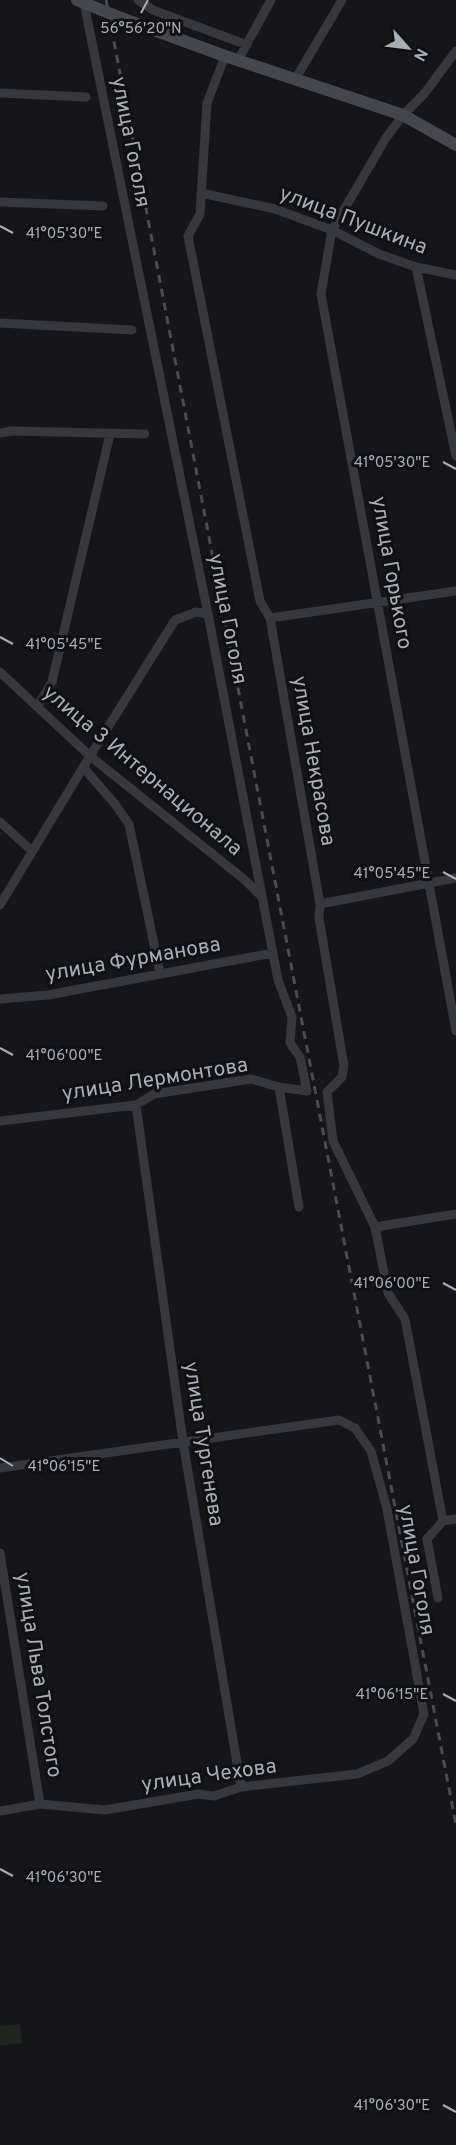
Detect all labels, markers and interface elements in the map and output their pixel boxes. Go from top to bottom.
north arrow [378,18,438,78]
text: 56°56'20"N [100,20,182,39]
text: N [408,44,431,64]
street label: улица Гоголя [104,74,156,210]
street label: улица Пушкина [275,180,431,262]
text: 41°05'30"E [26,225,102,244]
text: 41°05'30"E [354,454,430,473]
street label: улица Горького [364,495,418,651]
street label: улица Гоголя [201,551,253,687]
text: 41°05'45"E [26,636,102,655]
street label: улица Некрасова [285,674,341,848]
street label: улица 3 Интернационала [37,680,247,862]
text: 41°05'45"E [354,865,430,884]
street label: улица Фурманова [43,931,223,989]
text: 41°06'00"E [25,1047,103,1066]
street label: улица Лермонтова [60,1052,250,1108]
text: 41°06'00"E [353,1275,431,1294]
street label: улица Тургенева [177,1360,229,1528]
text: 41°06'15"E [28,1458,100,1477]
street label: улица Гоголя [391,1502,441,1638]
street label: улица Льва Толстого [8,1570,68,1780]
text: 41°06'15"E [356,1686,428,1705]
street label: улица Чехова [140,1753,278,1799]
text: 41°06'30"E [26,1869,102,1888]
text: 41°06'30"E [354,2097,430,2116]

